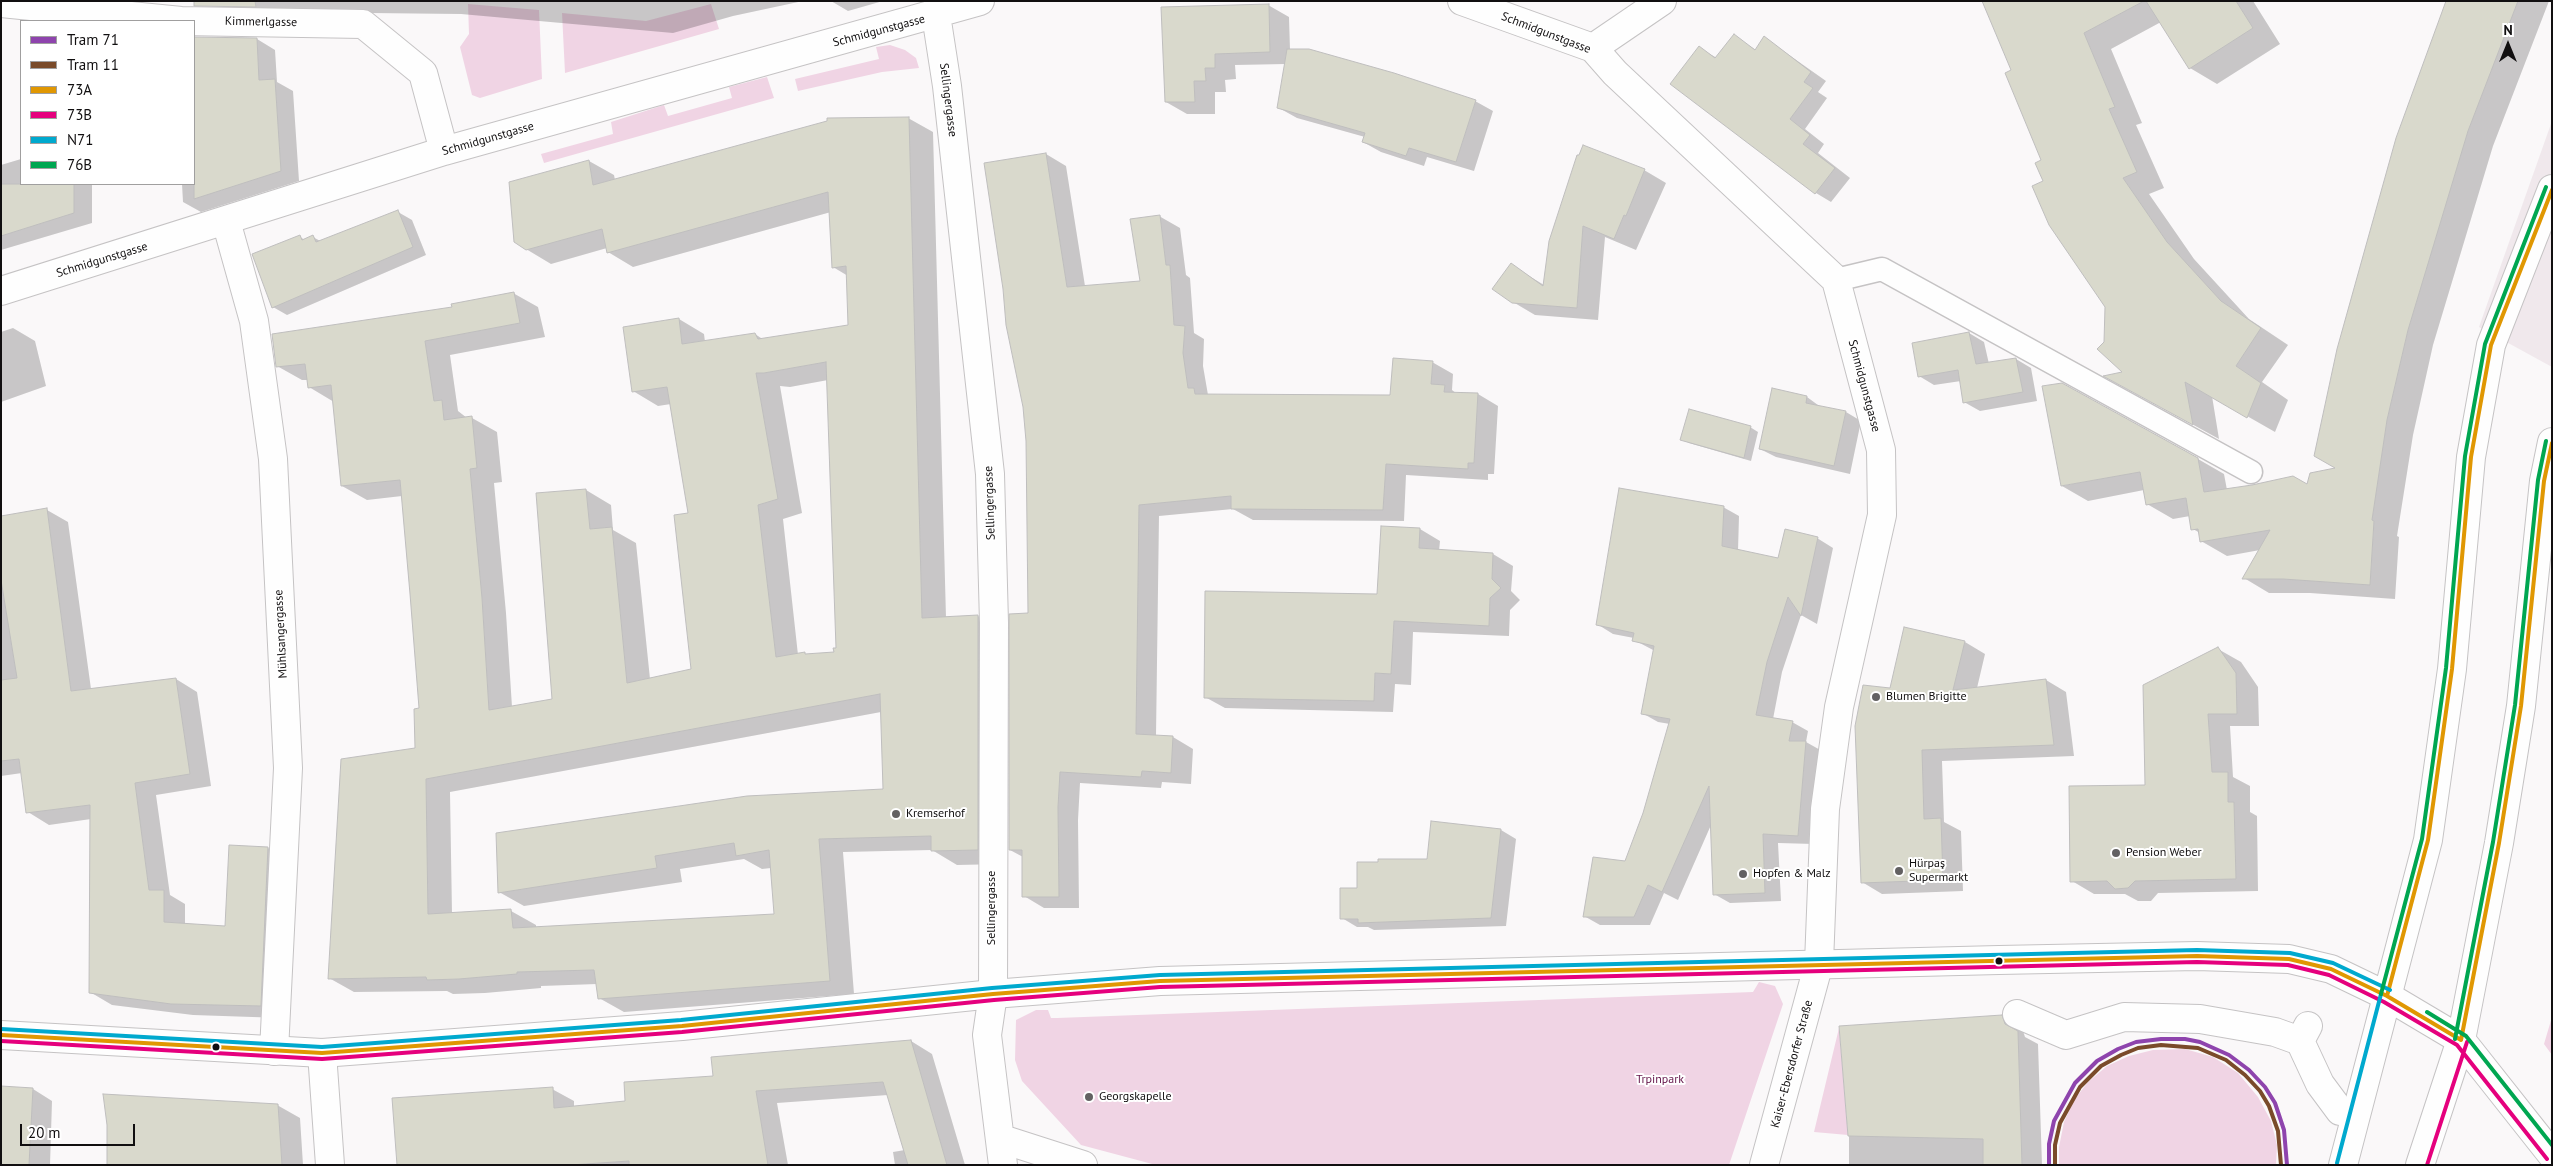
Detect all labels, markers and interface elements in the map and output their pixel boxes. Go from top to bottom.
street label: Schmidgunstgasse [1499,9,1593,57]
street label: Schmidgunstgasse [831,12,927,50]
street label: Kimmerlgasse [225,14,297,30]
legend [20,20,195,185]
north arrow [2483,20,2533,70]
text: N [2503,21,2513,39]
text: Tram 71 [67,30,119,49]
text: Tram 11 [67,55,119,74]
street label: Sellingergasse [936,62,960,138]
text: 73A [67,80,92,99]
text: 73B [67,105,92,124]
street label: Schmidgunstgasse [440,119,536,159]
text: N71 [67,130,93,149]
text: 76B [67,155,92,174]
street label: Schmidgunstgasse [55,239,149,281]
street label: Schmidgunstgasse [1845,338,1883,434]
street label: Sellingergasse [982,466,998,540]
street label: Mühlsangergasse [271,589,291,679]
place label: Blumen Brigitte [1886,690,1967,704]
marker: Blumen Brigitte [1870,691,1882,703]
place label: Kremserhof [906,807,965,821]
marker: Kremserhof [890,808,902,820]
place label: Pension Weber [2126,846,2202,860]
marker: Pension Weber [2110,847,2122,859]
place label: Hürpaş Supermarkt [1909,857,1968,885]
marker: Hürpaş Supermarkt [1893,865,1905,877]
place label: Hopfen & Malz [1753,867,1831,881]
marker: Hopfen & Malz [1737,868,1749,880]
street label: Sellingergasse [985,871,999,945]
unlabelled marker [1994,956,2004,966]
street label: Kaiser-Ebersdorfer Straße [1768,999,1816,1129]
unlabelled marker [211,1042,221,1052]
park label: Trpinpark [1636,1073,1684,1087]
place label: Georgskapelle [1099,1090,1172,1104]
marker: Georgskapelle [1083,1091,1095,1103]
scale bar [22,1114,138,1146]
text: 20 m [28,1123,61,1142]

